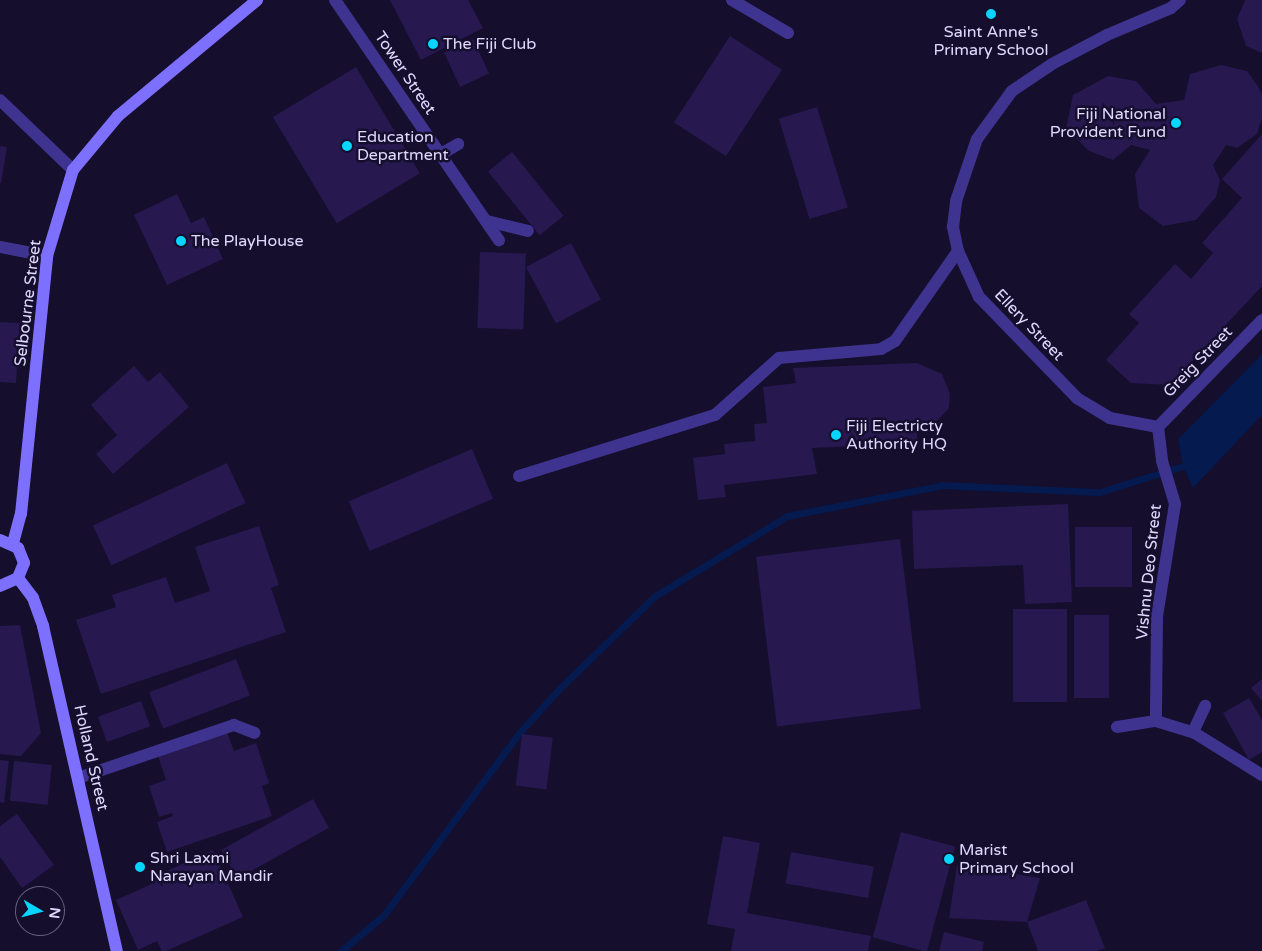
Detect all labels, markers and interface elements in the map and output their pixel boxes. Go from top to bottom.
marker: Saint Anne's Primary School [985,8,997,20]
place label: Saint Anne's Primary School [934,22,1048,60]
street label: Tower Street [370,28,440,118]
place label: The Fiji Club [443,34,536,54]
marker: The Fiji Club [427,38,439,50]
place label: Fiji National Provident Fund [1050,104,1166,142]
marker: Fiji National Provident Fund [1170,117,1182,129]
place label: Education Department [357,127,449,165]
marker: Education Department [341,140,353,152]
place label: The PlayHouse [191,231,304,251]
marker: The PlayHouse [175,235,187,247]
street label: Selbourne Street [11,239,45,367]
street label: Ellery Street [990,285,1068,365]
street label: Greig Street [1159,323,1237,401]
place label: Fiji Electricty Authority HQ [846,416,947,454]
marker: Fiji Electricty Authority HQ [830,429,842,441]
street label: Vishnu Deo Street [1132,503,1166,641]
street label: Holland Street [69,703,113,813]
place label: Marist Primary School [959,840,1074,878]
place label: Shri Laxmi Narayan Mandir [150,848,273,886]
marker: Marist Primary School [943,853,955,865]
marker: Shri Laxmi Narayan Mandir [134,861,146,873]
north arrow [15,886,65,936]
text: N [45,906,64,920]

